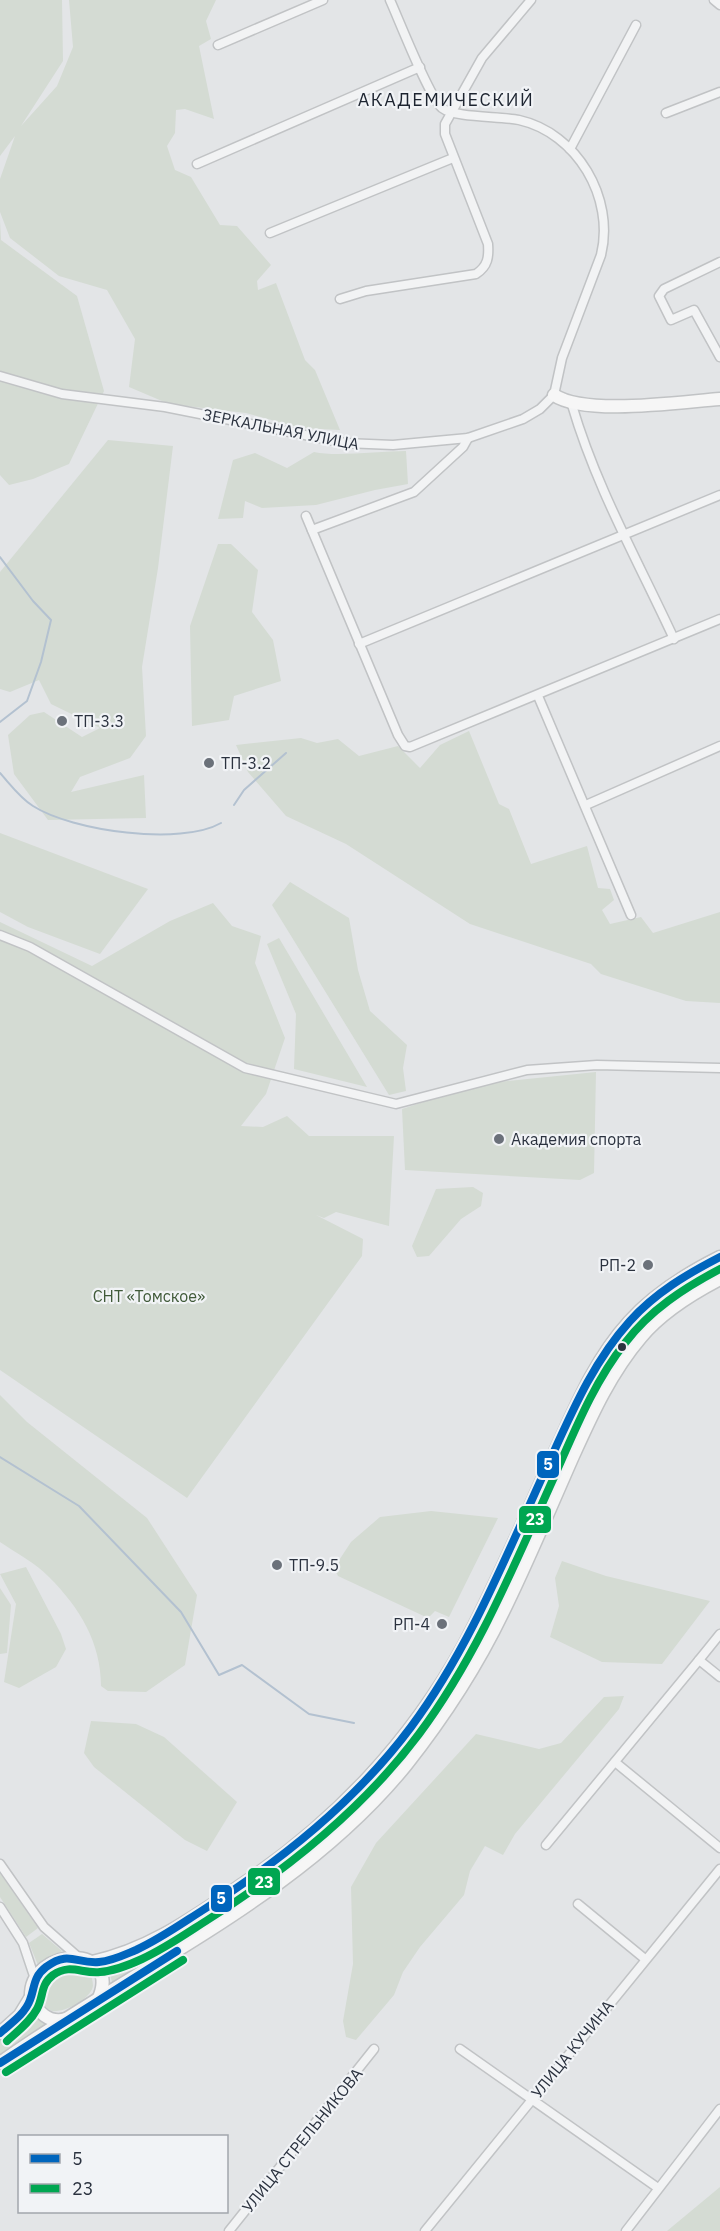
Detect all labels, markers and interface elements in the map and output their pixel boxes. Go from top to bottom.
district label: АКАДЕМИЧЕСКИЙ [358,88,534,111]
street label: ЗЕРКАЛЬНАЯ УЛИЦА [201,404,361,454]
place label: ТП-3.3 [74,711,124,731]
marker: ТП-3.3 [55,714,69,728]
place label: ТП-3.2 [221,753,271,773]
marker: ТП-3.2 [202,756,216,770]
place label: Академия спорта [511,1129,642,1149]
marker: Академия спорта [492,1132,506,1146]
place label: РП-2 [599,1255,636,1275]
marker: РП-2 [641,1258,655,1272]
park label: СНТ «Томское» [93,1286,205,1306]
unlabelled marker [616,1341,628,1353]
line badge: 5 [536,1450,560,1479]
text: 5 [543,1454,553,1474]
line badge: 23 [518,1505,552,1534]
text: 23 [525,1509,545,1529]
place label: ТП-9.5 [289,1555,339,1575]
marker: ТП-9.5 [270,1558,284,1572]
place label: РП-4 [393,1614,430,1634]
marker: РП-4 [435,1617,449,1631]
line badge: 23 [247,1867,281,1896]
text: 23 [254,1872,274,1892]
line badge: 5 [210,1884,233,1913]
text: 5 [216,1888,226,1908]
street label: УЛИЦА КУЧИНА [526,1996,618,2102]
street label: УЛИЦА СТРЕЛЬНИКОВА [237,2064,367,2216]
legend [18,2135,228,2213]
text: 5 [72,2147,83,2170]
text: 23 [72,2177,94,2200]

